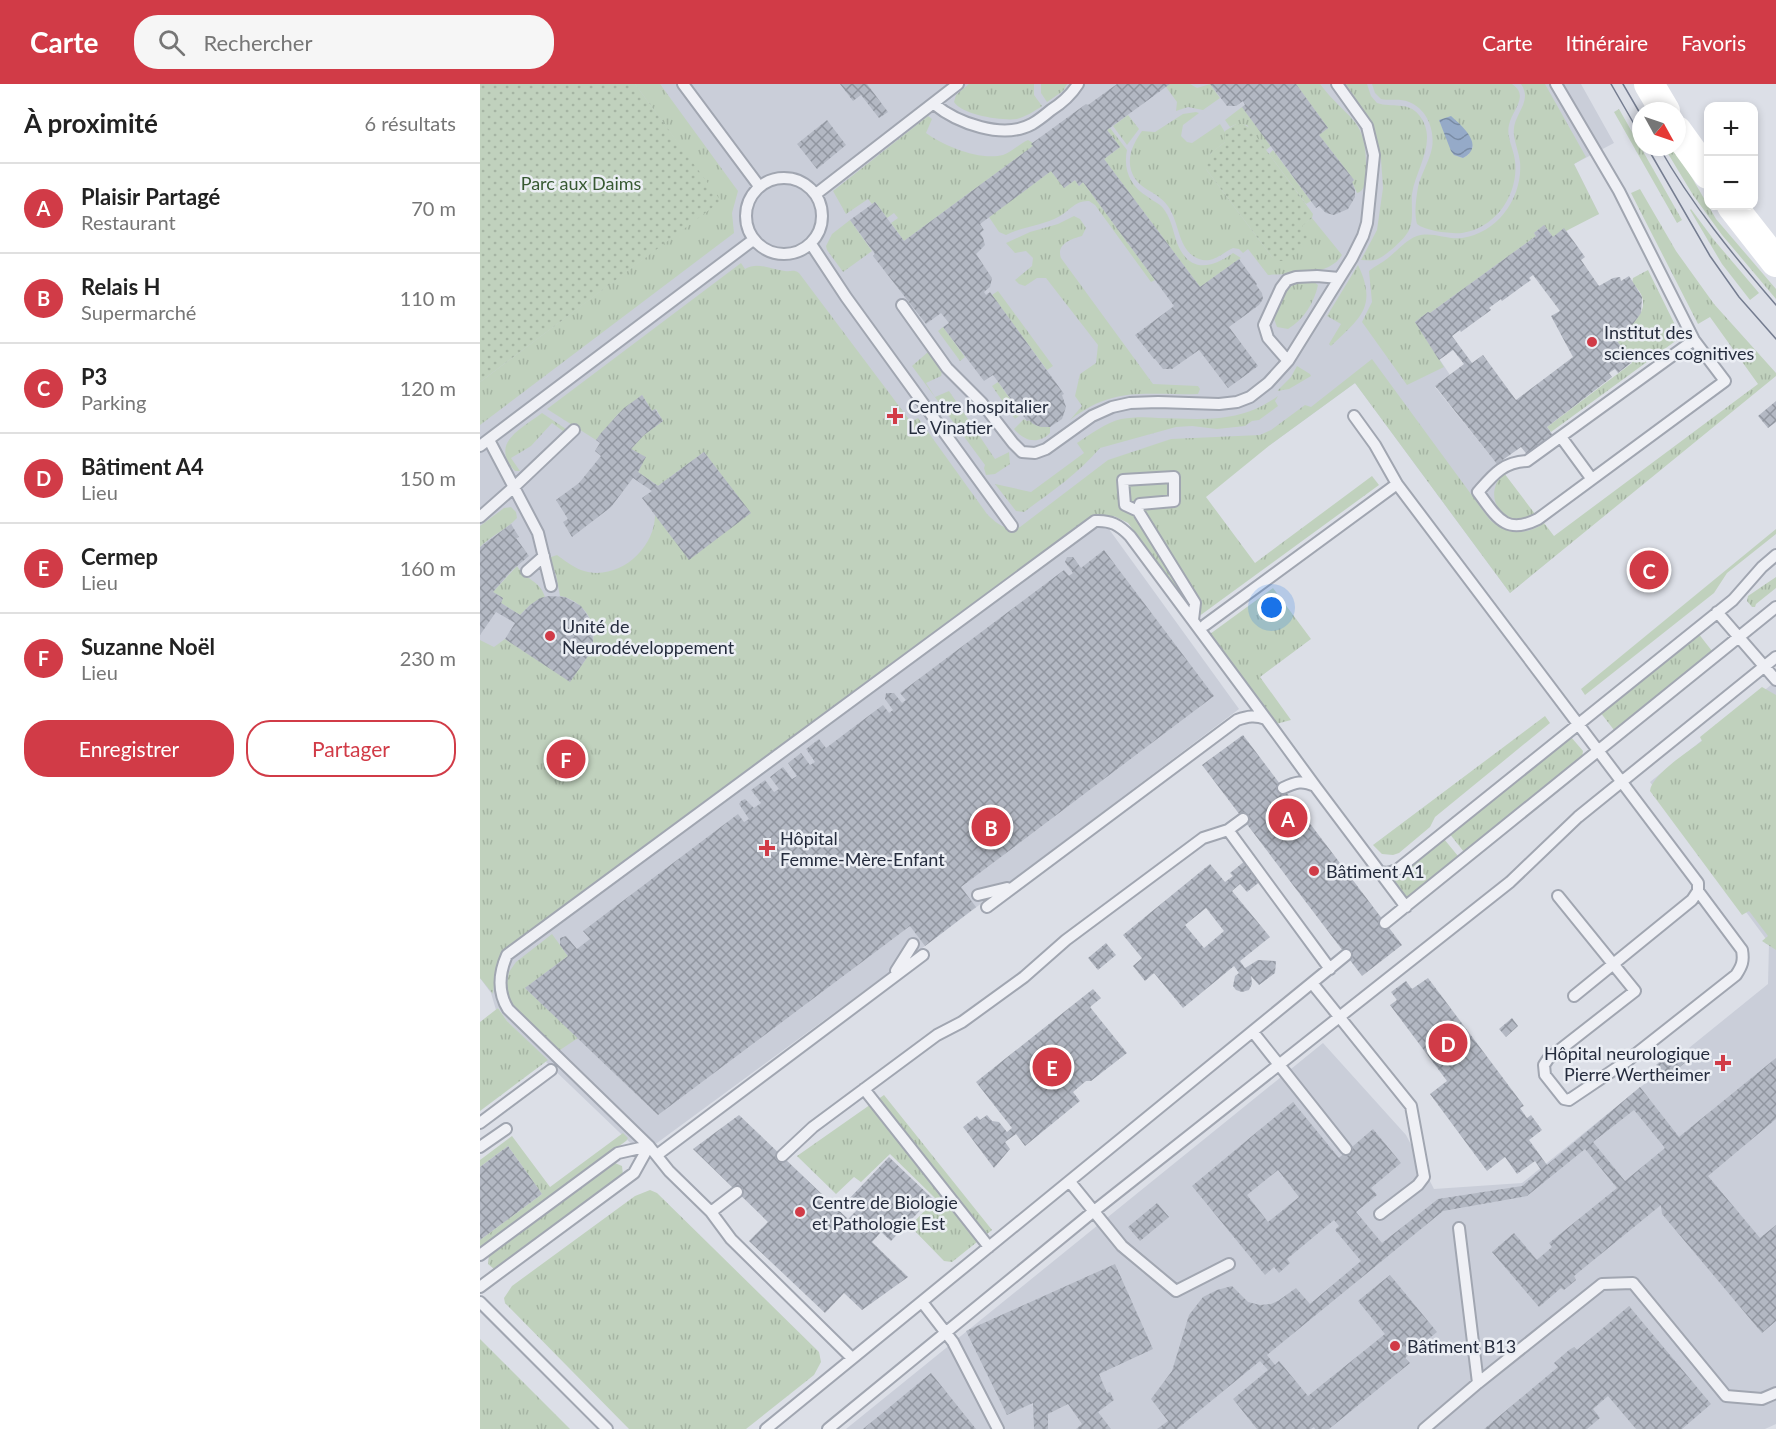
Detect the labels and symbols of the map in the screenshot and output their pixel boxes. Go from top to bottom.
north arrow [1632,102,1686,156]
park label: Parc aux Daims [521,172,642,194]
place label: Institut des sciences cognitives [1604,321,1755,364]
marker: Institut des sciences cognitives [1585,335,1599,349]
place label: Centre hospitalier Le Vinatier [908,395,1049,438]
marker: Centre hospitalier Le Vinatier [886,407,904,425]
pin: C [1630,548,1668,592]
your location [1257,593,1286,622]
place label: Unité de Neurodéveloppement [562,615,735,658]
marker: Unité de Neurodéveloppement [543,629,557,643]
pin: F [546,736,586,782]
pin: A [1268,796,1308,840]
pin: B [972,804,1010,850]
place label: Hôpital Femme-Mère-Enfant [780,827,945,870]
marker: Hôpital Femme-Mère-Enfant [758,839,776,857]
place label: Bâtiment A1 [1326,860,1425,882]
marker: Bâtiment A1 [1307,864,1321,878]
pin: D [1428,1020,1468,1066]
place label: Hôpital neurologique Pierre Wertheimer [1544,1042,1710,1085]
pin: E [1032,1044,1072,1090]
marker: Hôpital neurologique Pierre Wertheimer [1714,1054,1732,1072]
place label: Centre de Biologie et Pathologie Est [812,1191,958,1234]
marker: Centre de Biologie et Pathologie Est [793,1205,807,1219]
place label: Bâtiment B13 [1407,1335,1516,1357]
marker: Bâtiment B13 [1388,1339,1402,1353]

